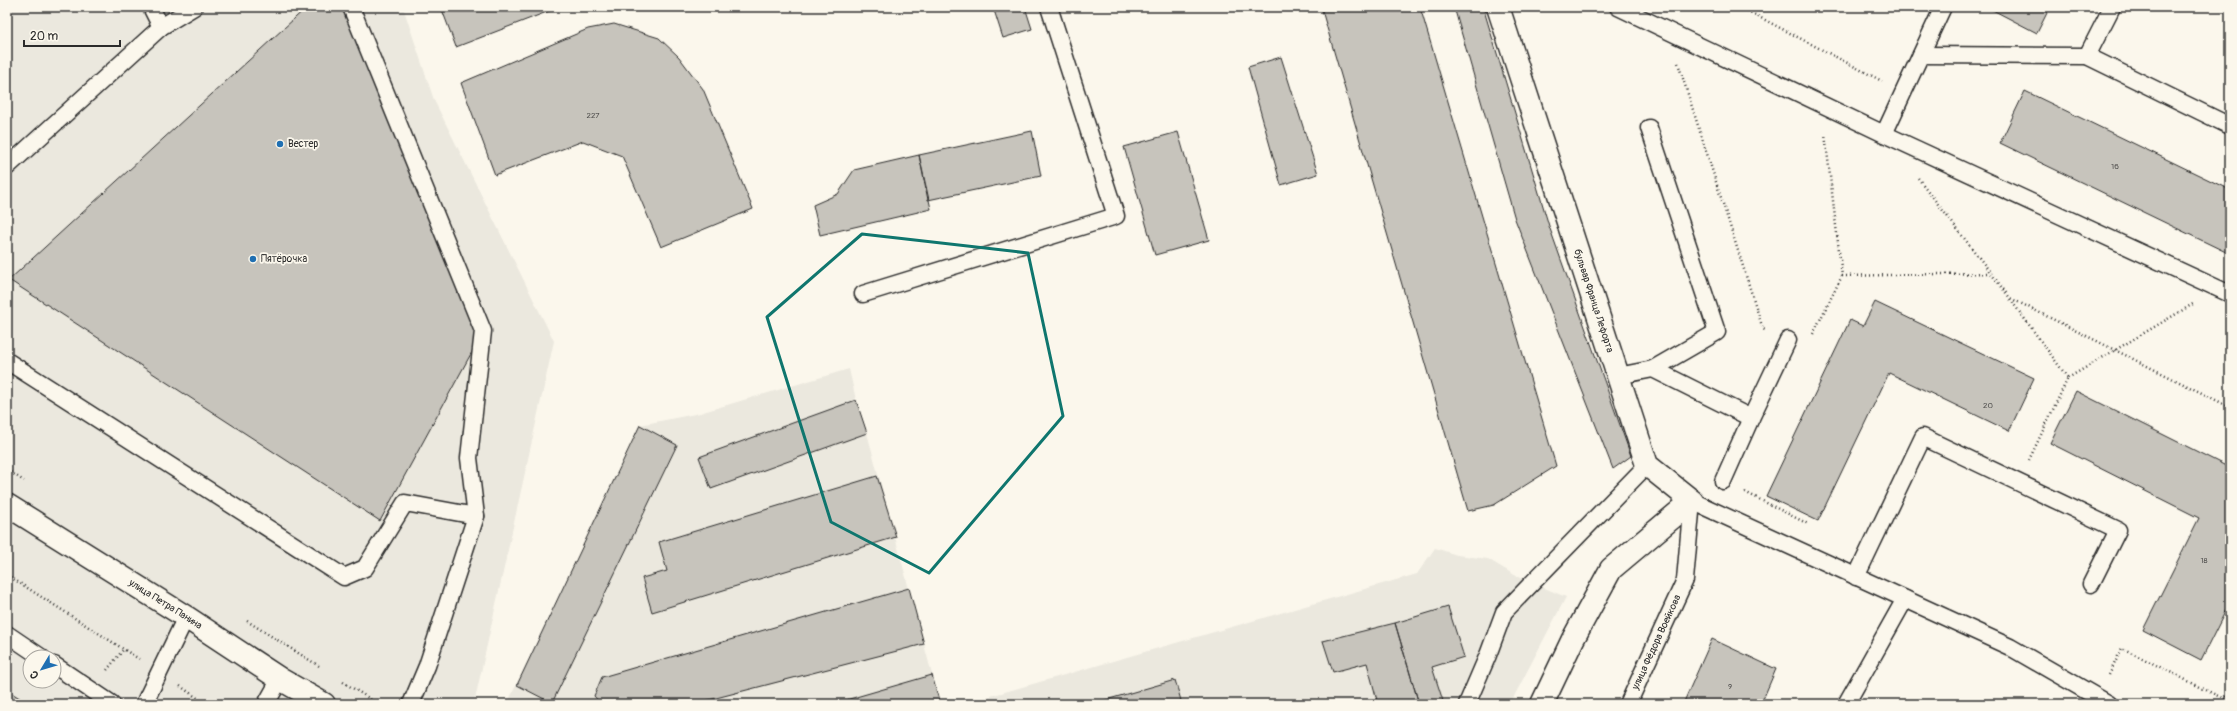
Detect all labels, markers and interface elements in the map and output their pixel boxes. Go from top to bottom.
scale bar [24,22,120,48]
text: 20 m [30,29,59,44]
house number: 227 [586,111,600,120]
place label: Вестер [288,138,318,150]
marker: Вестер [275,139,285,149]
house number: 16 [2111,162,2119,171]
street label: бульвар Франца Лефорта [1571,247,1616,355]
place label: Пятёрочка [261,253,307,265]
marker: Пятёрочка [248,254,258,264]
house number: 20 [1983,401,1994,410]
house number: 18 [2200,556,2208,565]
street label: улица Петра Панина [126,576,205,632]
street label: улица Фёдора Воейкова [1629,593,1684,692]
north arrow [22,649,62,689]
text: С [27,668,42,682]
house number: 9 [1728,682,1732,691]

